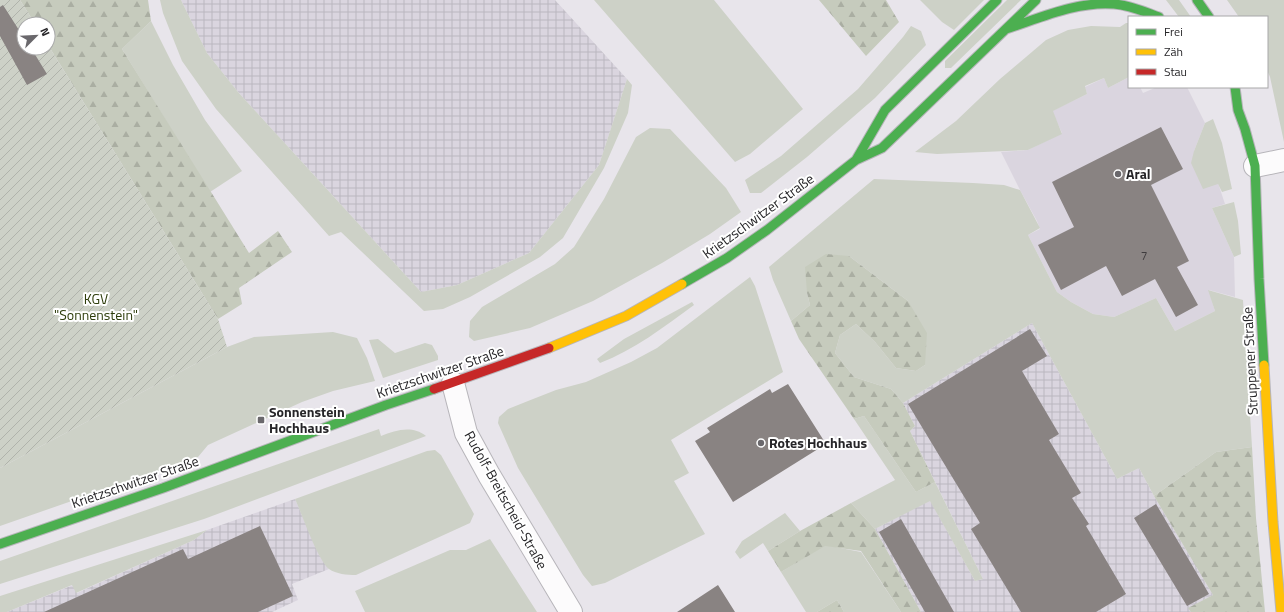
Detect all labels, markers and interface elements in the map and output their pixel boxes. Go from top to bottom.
north arrow [16,16,56,56]
legend [1128,16,1268,88]
text: Frei [1164,22,1183,41]
text: N [36,25,54,39]
text: Zäh [1164,42,1183,61]
text: Stau [1164,62,1187,81]
place label: Aral [1126,163,1151,184]
street label: Krietzschwitzer Straße [698,168,818,263]
marker: Aral [1113,169,1123,179]
house number: 7 [1141,246,1147,265]
park label: KGV "Sonnenstein" [54,288,138,325]
street label: Struppener Straße [1236,306,1263,416]
street label: Krietzschwitzer Straße [373,340,506,403]
place label: Sonnenstein Hochhaus [269,401,345,438]
marker: Sonnenstein Hochhaus [256,415,266,425]
street label: Rudolf-Breitscheid-Straße [460,427,553,573]
place label: Rotes Hochhaus [769,432,867,453]
marker: Rotes Hochhaus [756,438,766,448]
street label: Krietzschwitzer Straße [68,450,201,513]

